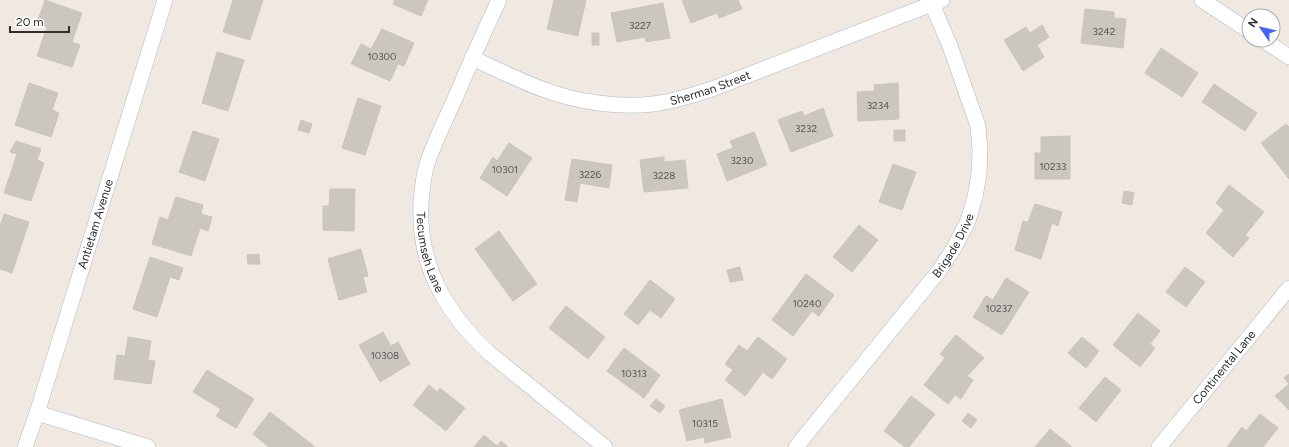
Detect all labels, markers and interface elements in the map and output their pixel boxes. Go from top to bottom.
scale bar [10,8,69,34]
north arrow [1241,8,1281,48]
text: 20 m [16,15,44,29]
text: N [1245,16,1261,30]
house number: 3227 [629,19,652,32]
house number: 3242 [1093,25,1115,38]
house number: 10300 [368,50,396,63]
street label: Sherman Street [668,68,753,108]
house number: 3234 [867,99,889,112]
house number: 3232 [795,122,817,135]
house number: 3230 [731,154,753,167]
house number: 10233 [1039,160,1067,173]
house number: 10301 [492,163,518,176]
house number: 3226 [579,168,601,181]
house number: 3228 [653,169,675,182]
street label: Antietam Avenue [75,177,116,271]
street label: Tecumseh Lane [414,212,447,295]
street label: Brigade Drive [929,212,977,281]
house number: 10240 [793,297,821,310]
house number: 10237 [986,302,1013,315]
street label: Continental Lane [1190,327,1259,407]
house number: 10308 [371,349,399,362]
house number: 10313 [621,367,647,380]
house number: 10315 [692,417,718,430]

